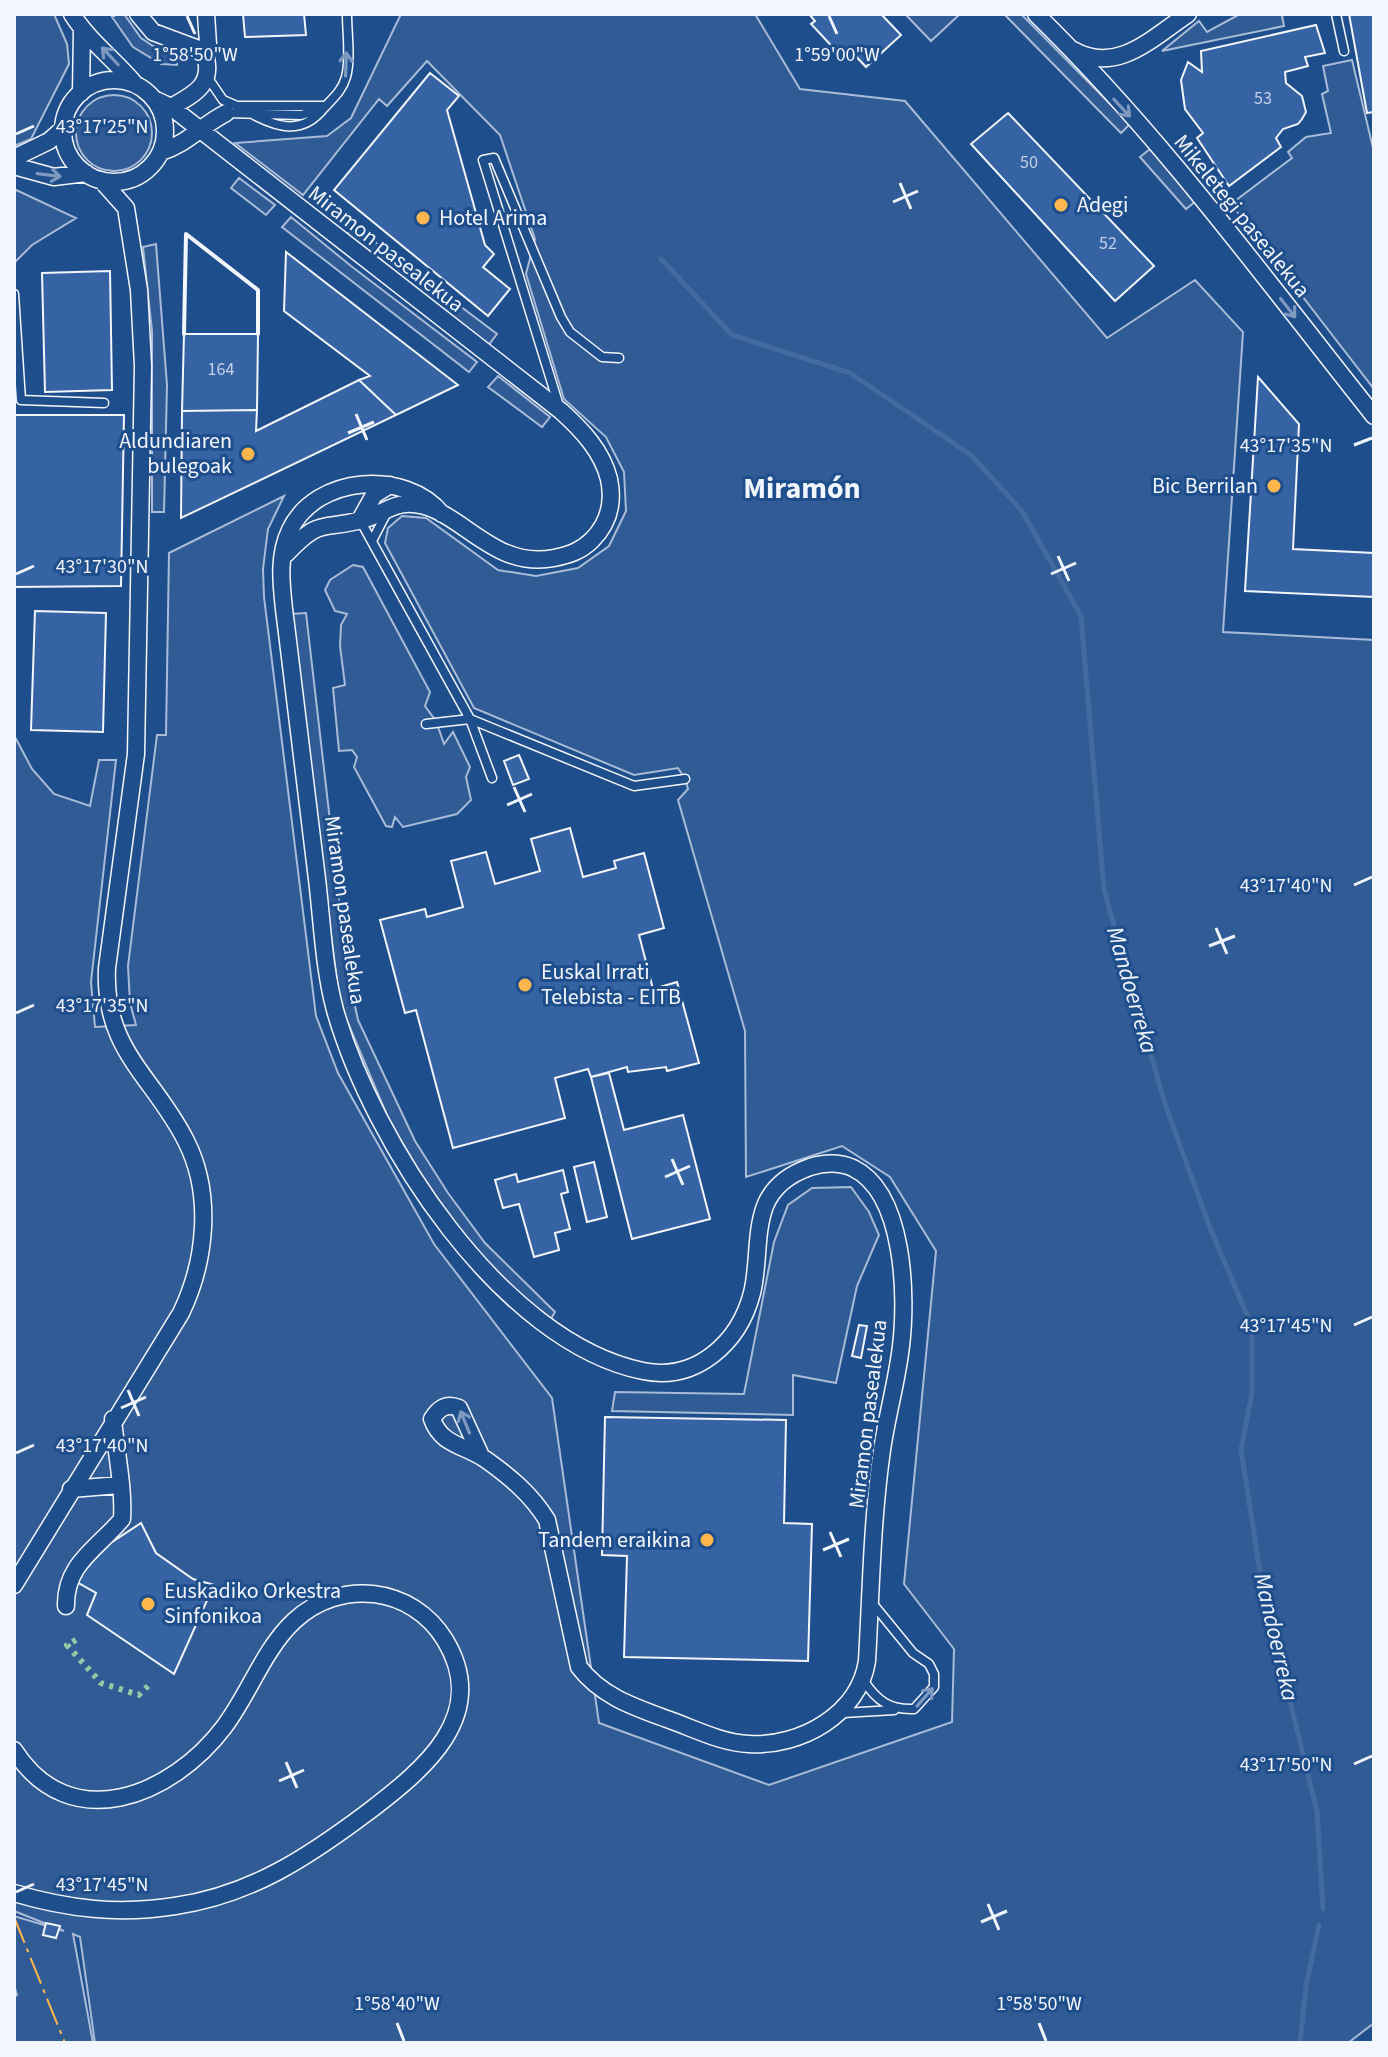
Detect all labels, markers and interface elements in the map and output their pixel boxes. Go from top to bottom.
text: 1°58'50"W [152,41,238,69]
text: 1°59'00"W [794,41,880,69]
one-way arrow [101,46,120,66]
one-way arrow [339,51,354,78]
house number: 53 [1254,86,1272,111]
one-way arrow [1113,97,1131,117]
text: 43°17'25"N [56,113,148,141]
street label: Mikeletegi pasealekua [1166,127,1318,305]
house number: 50 [1020,150,1038,175]
one-way arrow [36,168,62,183]
street label: Miramon pasealekua [301,178,471,320]
place label: Adegi [1077,189,1128,221]
marker: Adegi [1052,196,1070,214]
place label: Hotel Arima [439,202,547,234]
marker: Hotel Arima [414,209,432,227]
house number: 52 [1099,231,1117,256]
one-way arrow [1279,297,1297,318]
house number: 164 [208,357,234,382]
place label: Aldundiaren bulegoak [119,425,232,482]
text: 43°17'35"N [1240,432,1332,460]
marker: Aldundiaren bulegoak [239,445,257,463]
district label: Miramón [743,467,861,510]
place label: Bic Berrilan [1152,470,1258,502]
marker: Bic Berrilan [1265,477,1283,495]
text: 43°17'30"N [56,553,148,581]
street label: Miramon pasealekua [316,814,374,1006]
text: 43°17'40"N [1240,872,1332,900]
water label: Mandoerreka [1097,922,1167,1058]
place label: Euskal Irrati Telebista - EITB [541,956,681,1013]
marker: Euskal Irrati Telebista - EITB [516,976,534,994]
text: 43°17'35"N [56,992,148,1020]
text: 43°17'45"N [1240,1312,1332,1340]
street label: Miramon pasealekua [841,1318,895,1510]
one-way arrow [457,1410,471,1434]
text: 43°17'40"N [56,1432,148,1460]
place label: Tandem eraikina [538,1524,691,1556]
marker: Tandem eraikina [698,1531,716,1549]
water label: Mandoerreka [1244,1569,1308,1705]
place label: Euskadiko Orkestra Sinfonikoa [164,1575,341,1632]
marker: Euskadiko Orkestra Sinfonikoa [139,1595,157,1613]
one-way arrow [915,1687,934,1708]
text: 43°17'50"N [1240,1751,1332,1779]
text: 43°17'45"N [56,1871,148,1899]
text: 1°58'40"W [354,1990,440,2018]
text: 1°58'50"W [996,1990,1082,2018]

